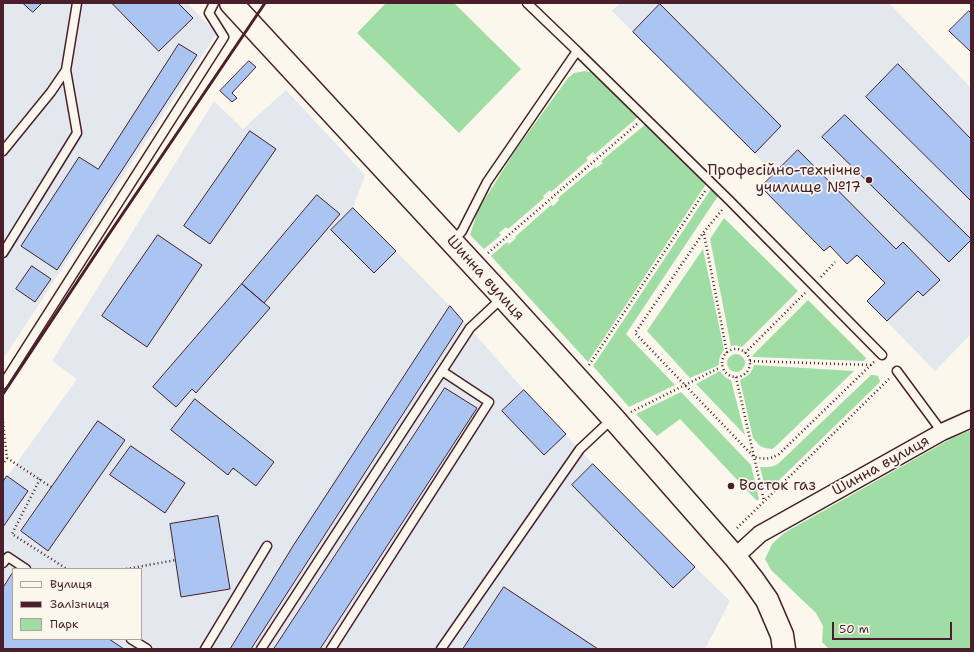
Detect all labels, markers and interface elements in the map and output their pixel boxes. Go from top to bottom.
place label: Професійно-технічне училище №17 [708,162,861,197]
marker: Професійно-технічне училище №17 [864,175,874,185]
street label: Шинна вулиця [442,232,528,324]
street label: Шинна вулиця [829,432,933,500]
place label: Восток газ [739,477,816,495]
marker: Восток газ [726,481,736,491]
legend [12,568,142,640]
text: Вулиця [50,576,92,592]
text: Залізниця [50,596,109,612]
scale bar [834,614,954,640]
text: Парк [50,616,78,632]
text: 50 m [839,621,869,637]

